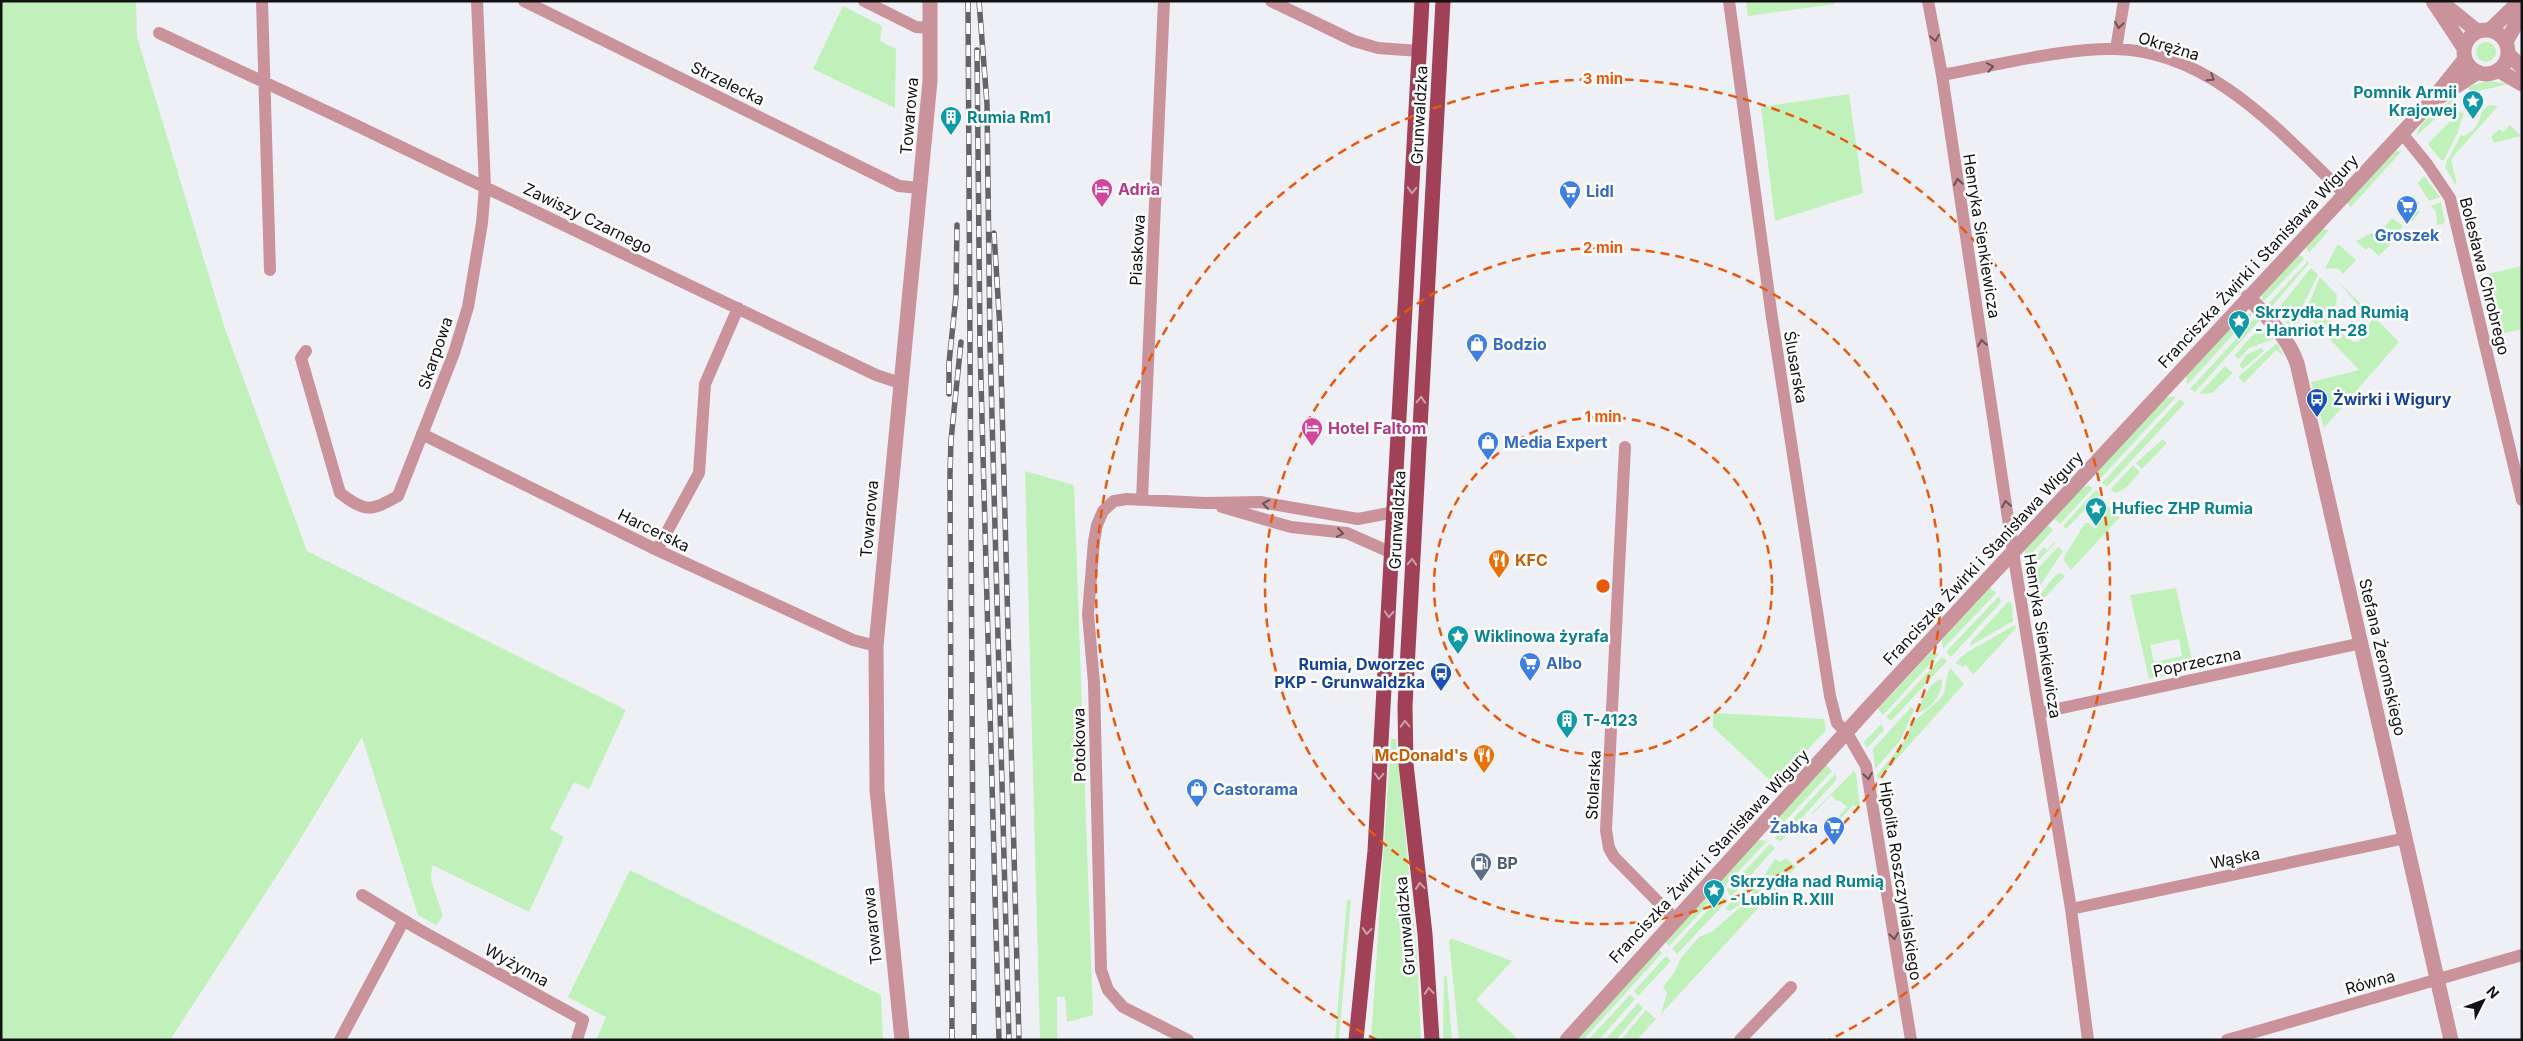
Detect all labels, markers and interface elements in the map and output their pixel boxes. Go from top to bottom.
one-way arrow [2115,21,2125,30]
street label: Okrężna [2136,27,2202,65]
one-way arrow [1929,34,1939,43]
street label: Strzelecka [688,57,768,109]
one-way arrow [1985,62,1994,73]
street label: Grunwaldzka [1406,65,1432,165]
text: 3 min [1583,69,1623,88]
one-way arrow [2206,72,2215,82]
street label: Towarowa [896,76,922,156]
place label: Pomnik Armii Krajowej [2353,82,2457,120]
place icon: Pomnik Armii Krajowej [2461,89,2485,120]
building icon: Rumia Rm1 [939,105,963,136]
place label: Rumia Rm1 [967,107,1051,127]
street label: Franciszka Żwirki i Stanisława Wigury [2154,150,2362,372]
street label: Henryka Sienkiewicza [1959,152,2005,320]
hotel icon: Adria [1090,177,1114,208]
street label: Zawiszy Czarnego [520,178,656,258]
one-way arrow [1953,178,1963,187]
place label: Adria [1118,179,1160,199]
supermarket icon: Lidl [1558,179,1582,210]
place label: Lidl [1586,181,1614,201]
one-way arrow [1406,186,1417,194]
supermarket icon: Groszek [2395,194,2419,225]
street label: Bolesława Chrobrego [2456,195,2514,357]
street label: Piaskowa [1125,214,1149,286]
place label: Groszek [2375,225,2440,245]
text: 2 min [1583,238,1623,257]
place label: Skrzydła nad Rumią - Hanriot H-28 [2255,302,2409,340]
place icon: Skrzydła nad Rumią - Hanriot H-28 [2227,309,2251,340]
street label: Skarpowa [413,314,457,392]
street label: Ślusarska [1780,329,1812,405]
shop icon: Bodzio [1465,332,1489,363]
place label: Bodzio [1493,334,1547,354]
one-way arrow [1977,339,1987,347]
bus stop icon: Żwirki i Wigury [2305,387,2329,418]
place label: Żwirki i Wigury [2333,389,2452,409]
one-way arrow [1415,395,1426,403]
text: 1 min [1584,407,1622,426]
hotel icon: Hotel Faltom [1300,416,1324,447]
place label: Hotel Faltom [1328,418,1426,438]
shop icon: Media Expert [1476,430,1500,461]
place label: Media Expert [1504,432,1607,452]
street label: Franciszka Żwirki i Stanisława Wigury [1879,447,2087,669]
street label: Grunwaldzka [1384,470,1410,570]
street label: Towarowa [856,479,882,559]
place icon: Hufiec ZHP Rumia [2084,496,2108,527]
place label: Hufiec ZHP Rumia [2112,498,2253,518]
one-way arrow [1262,499,1270,509]
one-way arrow [2001,499,2012,507]
street label: Harcerska [615,504,693,556]
one-way arrow [1335,527,1344,537]
restaurant icon: KFC [1487,548,1511,579]
place label: KFC [1515,550,1548,570]
street label: Henryka Sienkiewicza [2020,552,2066,720]
one-way arrow [1407,558,1418,566]
street label: Stefana Żeromskiego [2355,576,2411,738]
centre of rings [1594,577,1612,595]
one-way arrow [1383,610,1394,618]
place icon: Wiklinowa żyrafa [1446,624,1470,655]
place label: Wiklinowa żyrafa [1474,626,1609,646]
street label: Poprzeczna [2151,643,2243,681]
supermarket icon: Albo [1518,651,1542,682]
place label: Albo [1546,653,1582,673]
place label: Rumia, Dworzec PKP - Grunwaldzka [1274,654,1425,692]
bus stop icon: Rumia, Dworzec PKP - Grunwaldzka [1429,661,1453,692]
street label: Potokowa [1068,708,1090,782]
building icon: T-4123 [1555,708,1579,739]
place label: T-4123 [1583,710,1638,730]
one-way arrow [1400,720,1410,728]
restaurant icon: McDonald's [1472,743,1496,774]
place label: McDonald's [1374,745,1468,765]
street label: Franciszka Żwirki i Stanisława Wigury [1605,745,1813,967]
street label: Stolarska [1581,750,1605,820]
one-way arrow [1862,771,1872,780]
one-way arrow [1374,773,1385,781]
shop icon: Castorama [1185,777,1209,808]
place label: Castorama [1213,779,1298,799]
street label: Hipolita Roszczynialskiego [1875,780,1927,982]
supermarket icon: Żabka [1822,815,1846,846]
place label: Żabka [1769,817,1818,837]
street label: Wąska [2208,843,2262,873]
fuel station icon: BP [1469,851,1493,882]
place label: BP [1497,853,1518,873]
place label: Skrzydła nad Rumią - Lublin R.XIII [1730,871,1884,909]
street label: Grunwaldzka [1391,876,1419,976]
place icon: Skrzydła nad Rumią - Lublin R.XIII [1702,878,1726,909]
one-way arrow [1415,882,1426,890]
street label: Towarowa [858,886,886,966]
one-way arrow [1362,928,1373,936]
one-way arrow [1888,932,1898,941]
street label: Wyżynna [481,939,553,991]
street label: Równa [2343,965,2397,999]
north arrow [2458,976,2508,1026]
text: N [2483,982,2503,1002]
one-way arrow [1423,987,1434,995]

